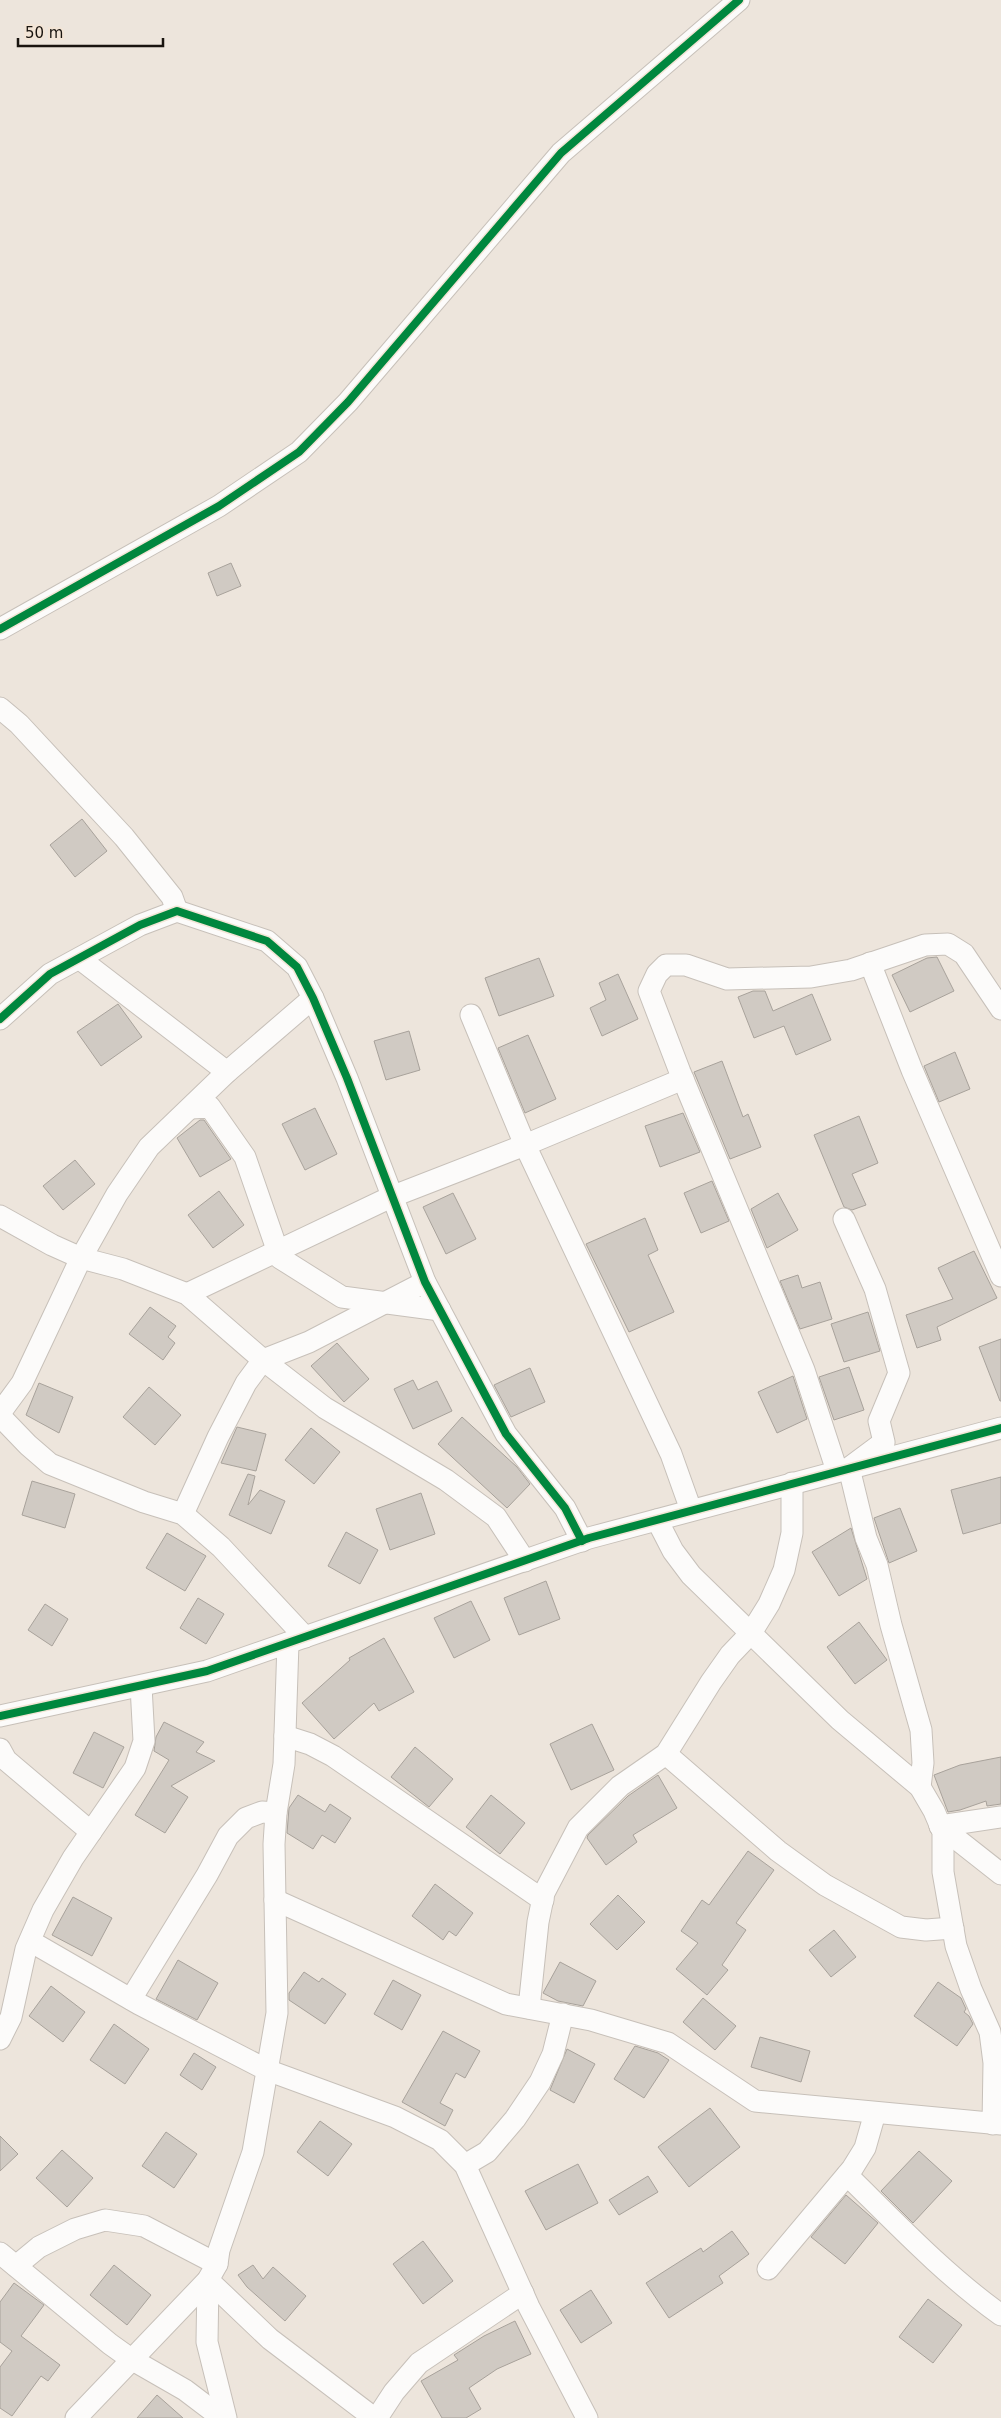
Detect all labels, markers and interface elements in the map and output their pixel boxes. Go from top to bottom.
scale bar [18,15,162,47]
text: 50 m [25,24,63,42]

